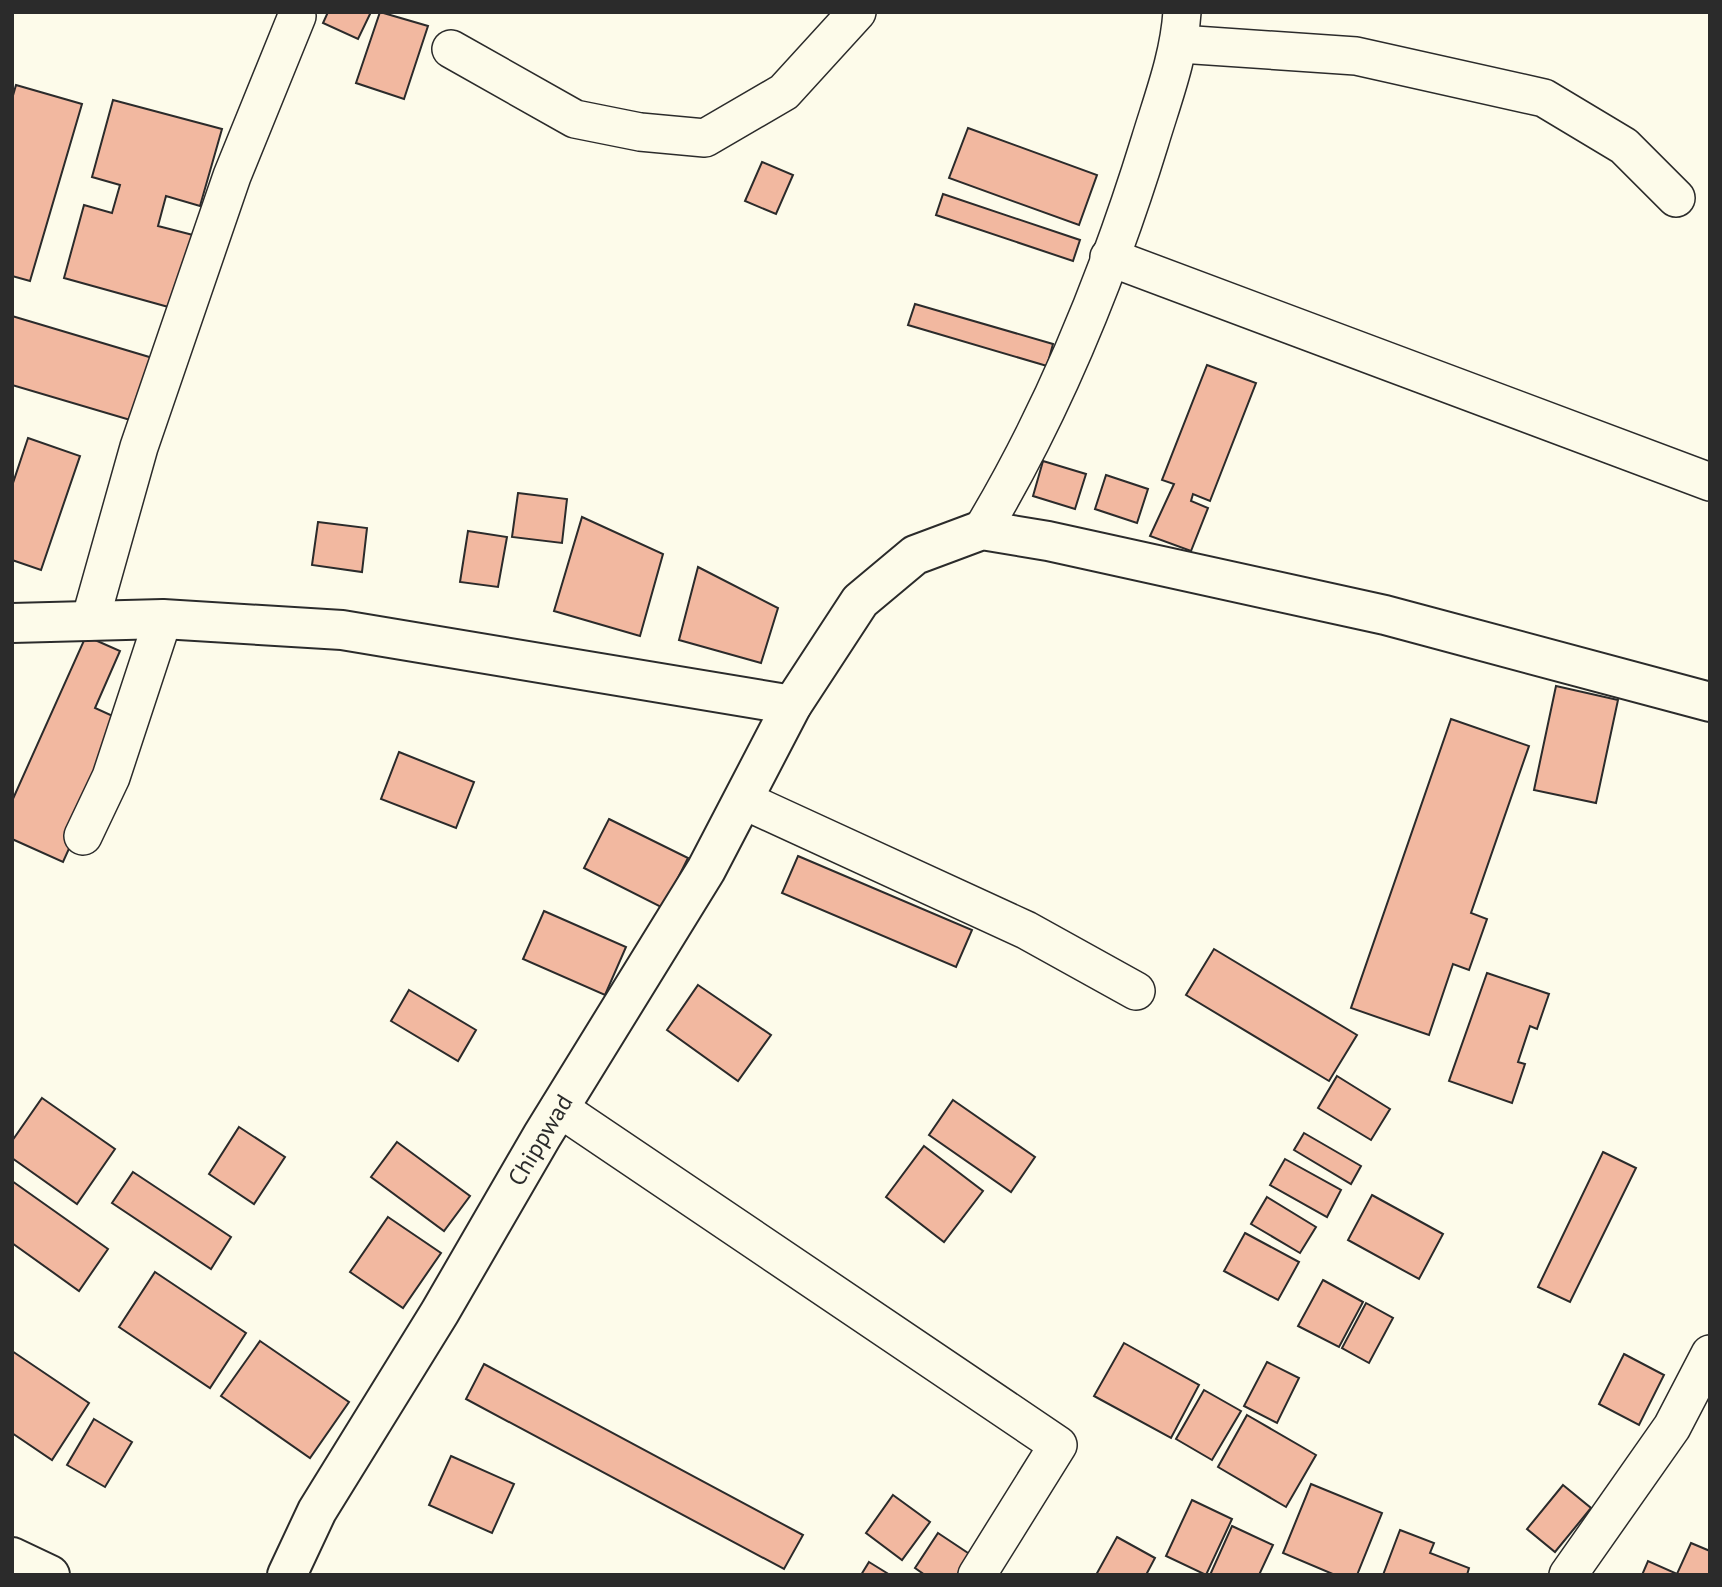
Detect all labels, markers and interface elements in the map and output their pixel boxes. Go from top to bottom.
street label: Chippwad [501,1089,579,1191]

